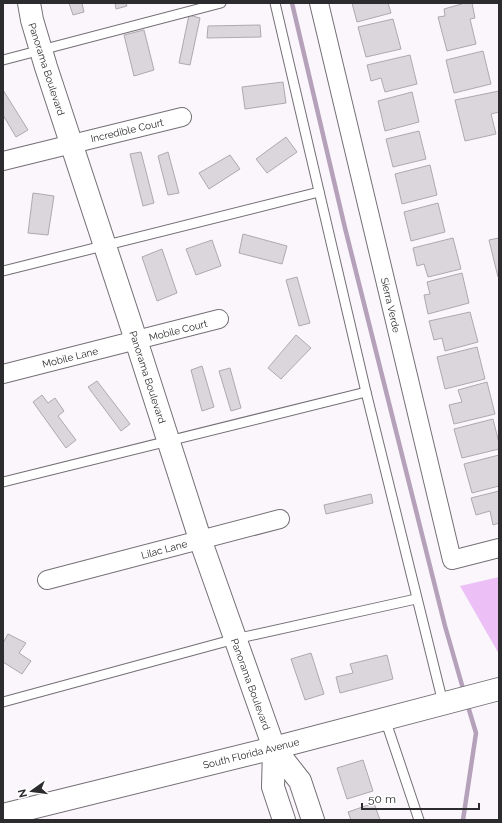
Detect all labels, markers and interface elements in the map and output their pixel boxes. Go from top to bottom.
street label: Panorama Boulevard [26,21,67,117]
street label: Incredible Court [90,117,165,144]
street label: Sierra Verde [379,276,402,334]
street label: Mobile Court [148,318,209,343]
street label: Panorama Boulevard [127,329,168,425]
street label: Mobile Lane [41,345,99,370]
street label: Lilac Lane [140,538,188,561]
street label: Panorama Boulevard [229,637,272,732]
street label: South Florida Avenue [202,736,301,771]
north arrow [12,771,52,811]
scale bar [362,785,479,811]
text: N [15,788,30,799]
text: 50 m [368,792,396,806]

